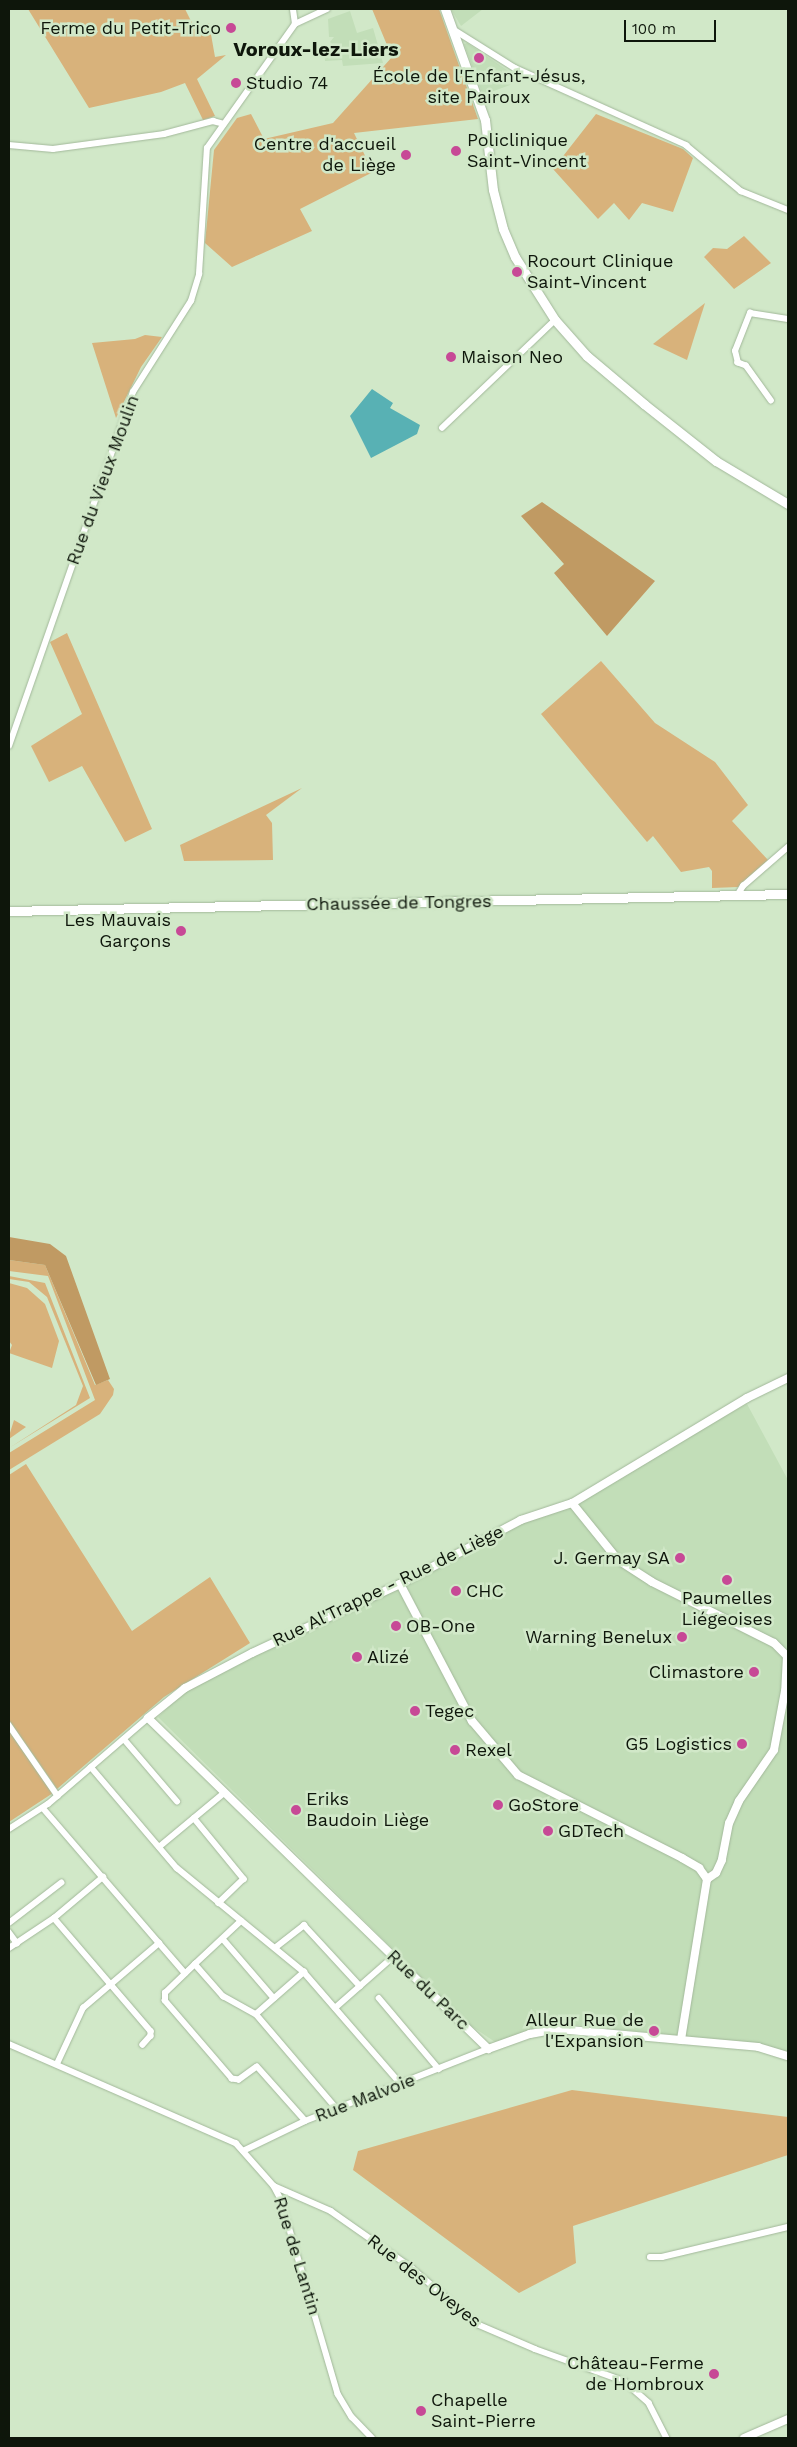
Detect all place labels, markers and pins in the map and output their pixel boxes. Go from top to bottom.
place label: Ferme du Petit-Trico [40,17,221,39]
marker: Ferme du Petit-Trico [225,22,237,34]
marker: École de l'Enfant-Jésus, site Pairoux [473,52,485,64]
place label: École de l'Enfant-Jésus, site Pairoux [372,66,586,108]
place label: Studio 74 [246,72,329,94]
marker: Studio 74 [230,77,242,89]
place label: Policlinique Saint-Vincent [467,130,587,172]
place label: Centre d'accueil de Liège [254,134,396,176]
marker: Policlinique Saint-Vincent [449,144,463,158]
marker: Centre d'accueil de Liège [400,149,412,161]
place label: Rocourt Clinique Saint-Vincent [527,251,673,294]
marker: Rocourt Clinique Saint-Vincent [511,266,523,278]
place label: Maison Neo [461,346,563,368]
marker: Maison Neo [445,351,457,363]
place label: Les Mauvais Garçons [64,910,171,952]
marker: Les Mauvais Garçons [175,925,187,937]
place label: J. Germay SA [553,1547,670,1569]
marker: J. Germay SA [674,1552,686,1564]
marker: Paumelles Liégeoises [721,1574,733,1586]
place label: CHC [466,1580,504,1602]
marker: CHC [450,1585,462,1597]
place label: Paumelles Liégeoises [682,1588,772,1630]
place label: OB-One [406,1615,475,1637]
marker: OB-One [390,1620,402,1632]
place label: Warning Benelux [525,1626,672,1648]
marker: Warning Benelux [676,1631,688,1643]
place label: Alizé [367,1646,409,1668]
marker: Alizé [351,1651,363,1663]
place label: Climastore [649,1661,744,1683]
marker: Climastore [748,1666,760,1678]
place label: Tegec [425,1700,474,1722]
marker: Tegec [409,1705,421,1717]
place label: G5 Logistics [625,1733,732,1755]
marker: G5 Logistics [736,1738,748,1750]
place label: Rexel [465,1739,512,1761]
marker: Rexel [449,1744,461,1756]
place label: Eriks Baudoin Liège [306,1789,429,1832]
place label: GoStore [508,1794,579,1816]
marker: GoStore [492,1799,504,1811]
marker: Eriks Baudoin Liège [290,1804,302,1816]
place label: GDTech [558,1820,624,1842]
marker: GDTech [542,1825,554,1837]
place label: Alleur Rue de l'Expansion [525,2010,644,2052]
marker: Alleur Rue de l'Expansion [648,2025,660,2037]
place label: Château-Ferme de Hombroux [567,2353,704,2396]
marker: Château-Ferme de Hombroux [708,2368,720,2380]
place label: Chapelle Saint-Pierre [431,2390,536,2432]
marker: Chapelle Saint-Pierre [415,2405,427,2417]

